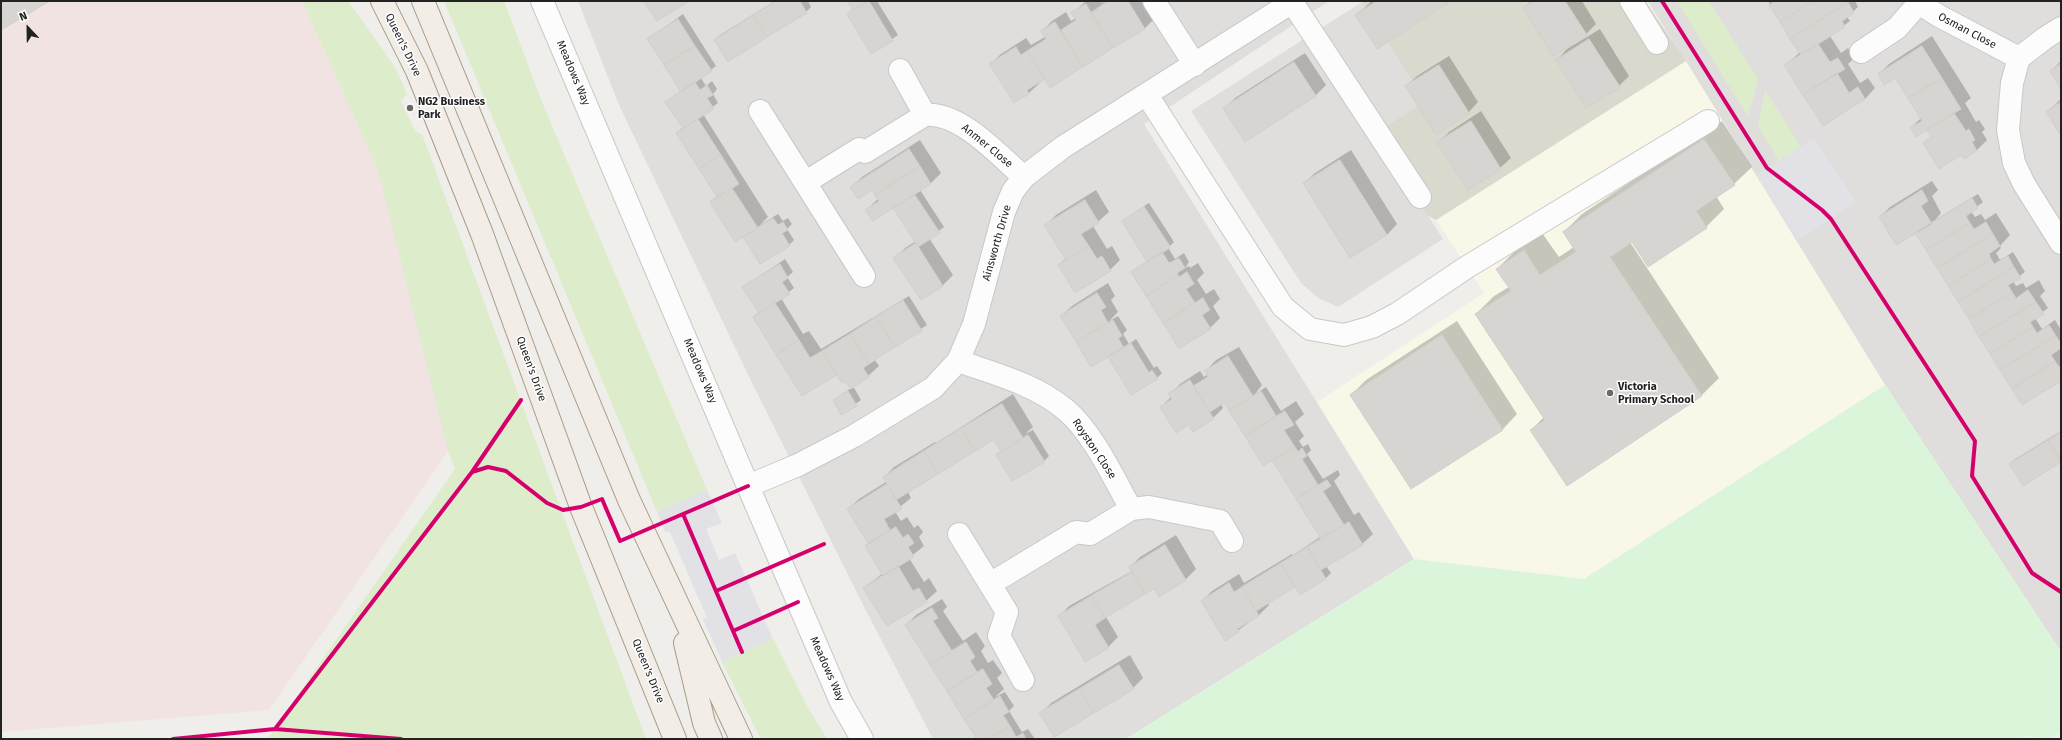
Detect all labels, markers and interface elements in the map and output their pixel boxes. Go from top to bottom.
north arrow [8,8,48,48]
text: N [17,9,29,24]
street label: Osman Close [1936,10,1998,52]
street label: Queen's Drive [382,11,424,79]
street label: Meadows Way [553,39,593,107]
place label: NG2 Business Park [418,95,485,121]
marker: NG2 Business Park [405,103,415,113]
street label: Anmer Close [959,121,1015,171]
street label: Ainsworth Drive [980,203,1014,283]
street label: Queen's Drive [513,335,549,403]
street label: Meadows Way [680,337,720,405]
place label: Victoria Primary School [1618,380,1694,406]
marker: Victoria Primary School [1605,388,1615,398]
street label: Royston Close [1069,416,1119,482]
street label: Meadows Way [807,635,847,703]
street label: Queen's Drive [629,637,667,705]

